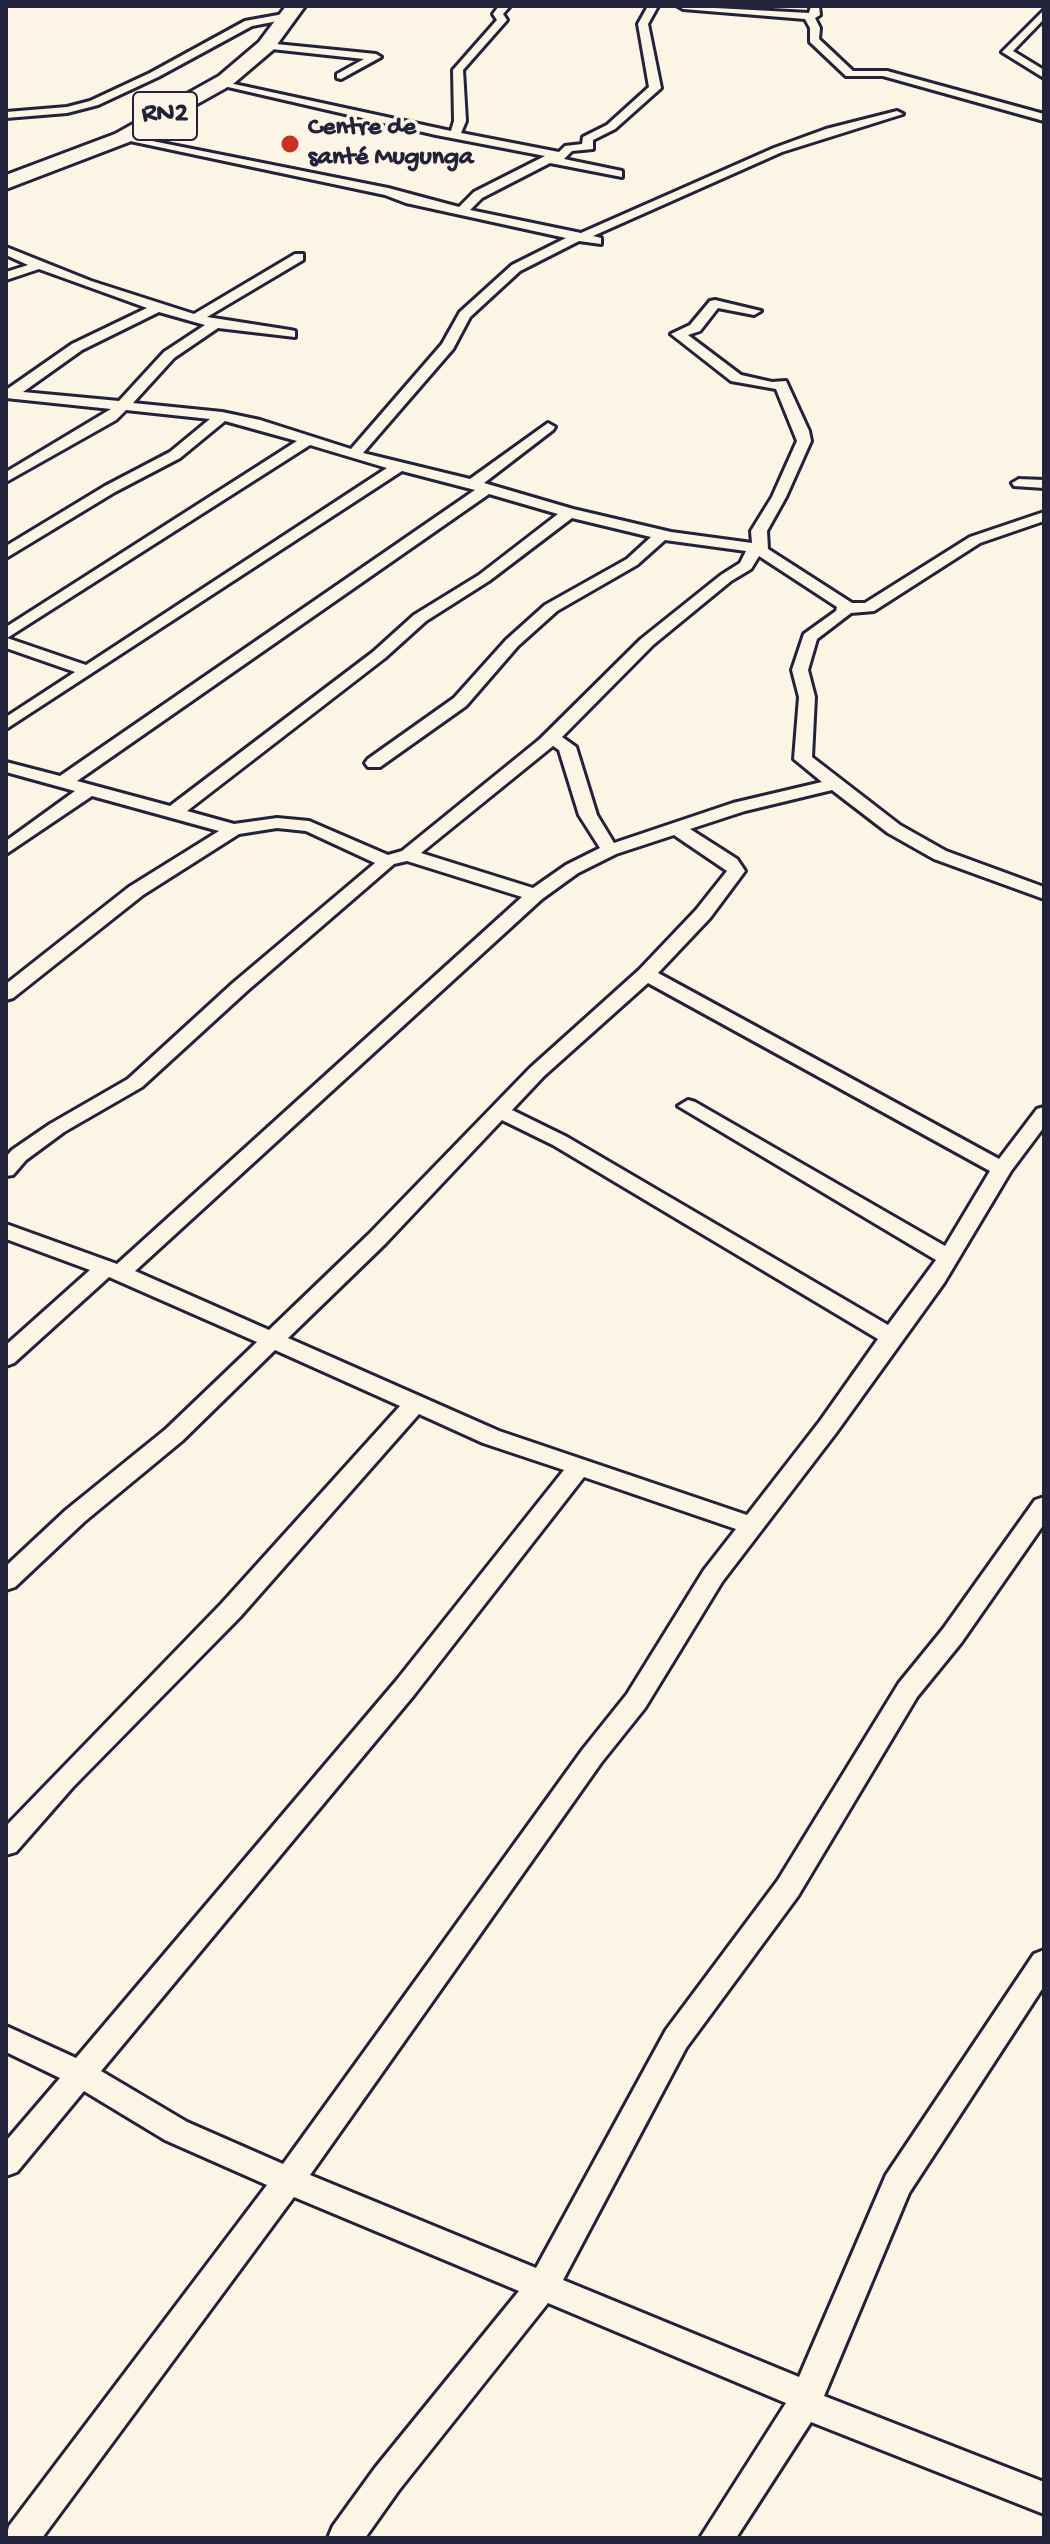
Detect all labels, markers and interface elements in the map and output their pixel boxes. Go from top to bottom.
road number: RN2 [133,92,197,140]
place label: Centre de santé Mugunga [308,113,473,174]
marker: Centre de santé Mugunga [279,133,301,155]

